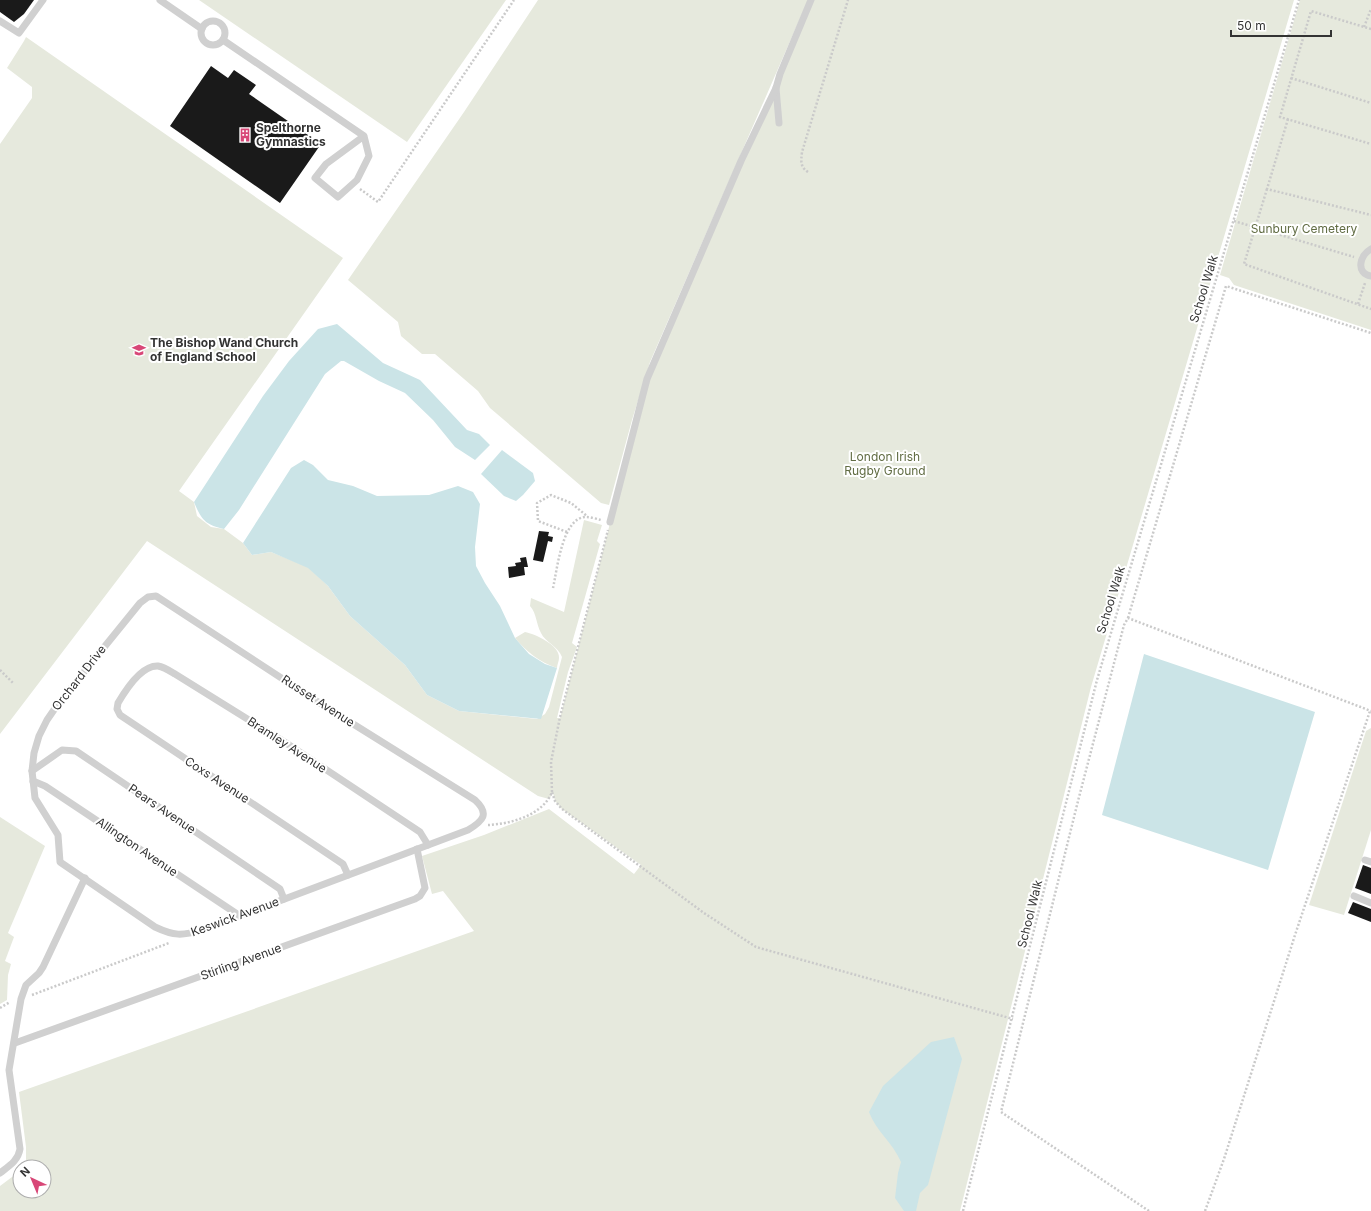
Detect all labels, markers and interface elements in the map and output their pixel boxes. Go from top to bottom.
scale bar [1231,12,1331,38]
text: 50 m [1237,18,1266,33]
place label: Spelthorne Gymnastics [256,120,326,149]
building icon: Spelthorne Gymnastics [237,127,253,143]
park label: Sunbury Cemetery [1251,221,1358,236]
street label: School Walk [1186,253,1221,324]
place label: The Bishop Wand Church of England School [150,335,298,364]
school or university icon: The Bishop Wand Church of England School [131,342,147,358]
park label: London Irish Rugby Ground [844,449,926,478]
street label: School Walk [1093,564,1128,635]
street label: Orchard Drive [48,642,109,713]
street label: Russet Avenue [279,671,358,730]
street label: Bramley Avenue [245,713,330,776]
street label: Coxs Avenue [182,753,252,806]
street label: Pears Avenue [126,781,199,837]
street label: Allington Avenue [94,814,181,879]
street label: School Walk [1014,878,1045,950]
street label: Keswick Avenue [189,894,281,939]
street label: Stirling Avenue [198,940,283,983]
north arrow [12,1159,52,1199]
text: N [17,1164,33,1180]

